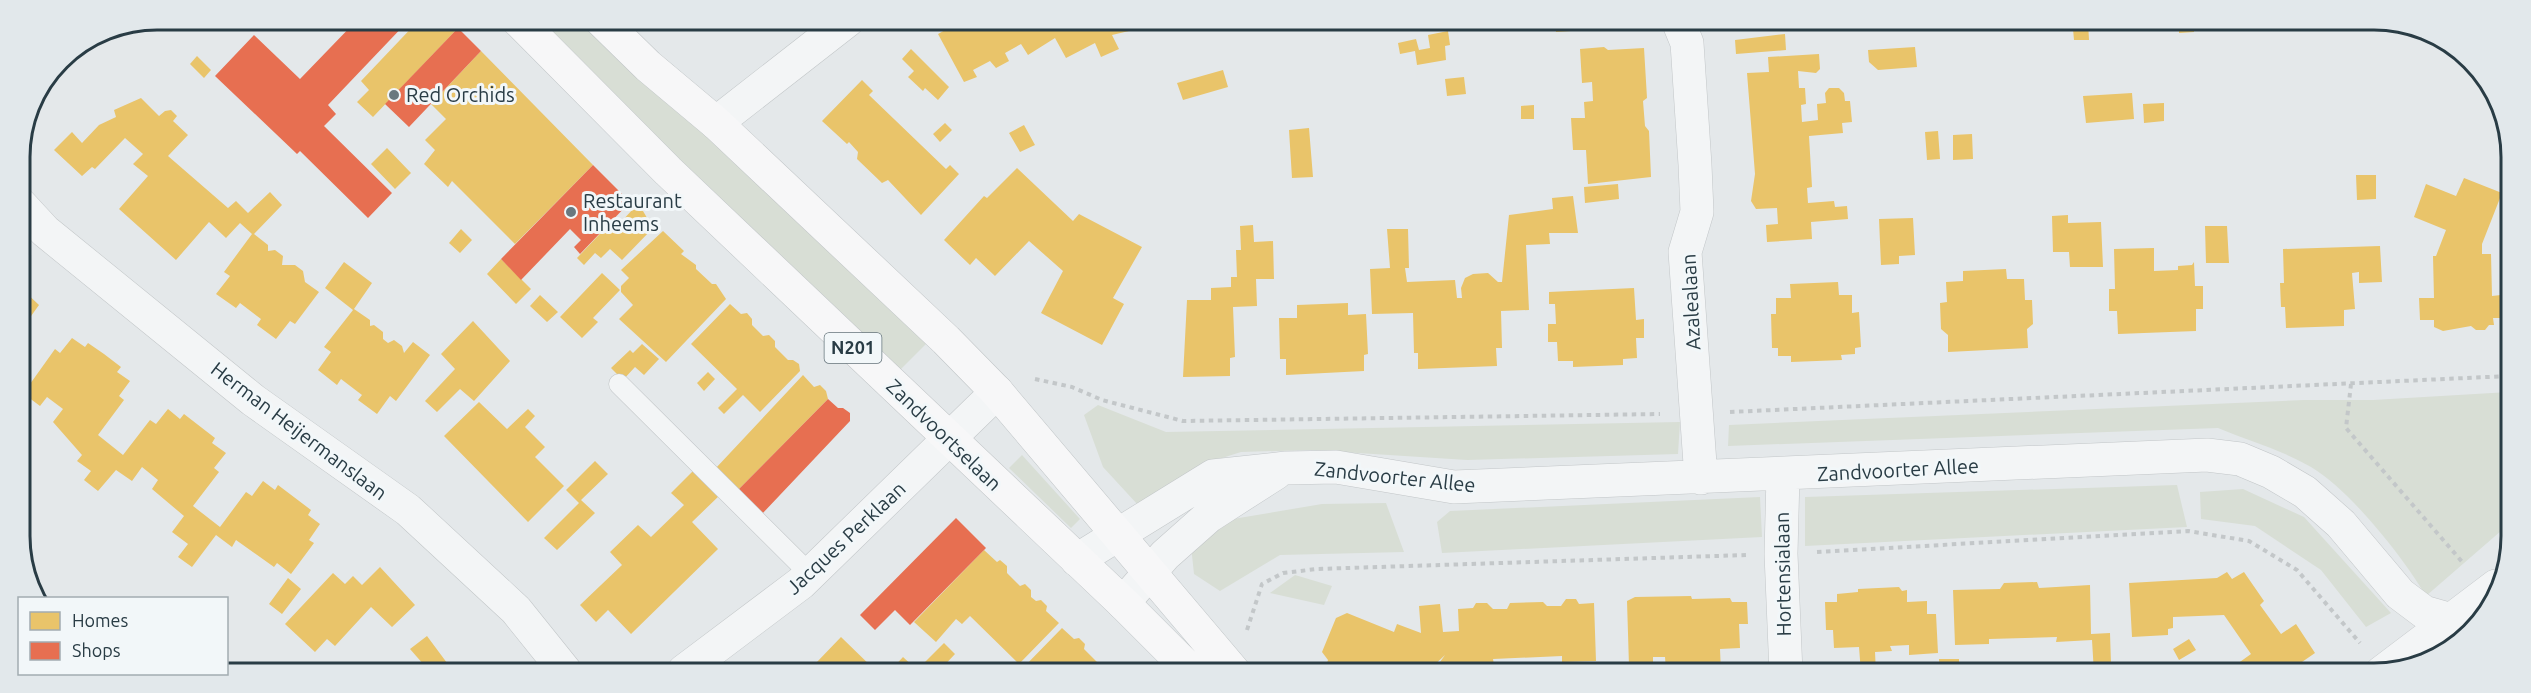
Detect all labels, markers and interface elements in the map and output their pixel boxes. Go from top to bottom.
place label: Red Orchids [406,83,515,106]
marker: Red Orchids [387,88,401,102]
place label: Restaurant Inheems [583,189,682,235]
marker: Restaurant Inheems [564,205,578,219]
street label: Azalealaan [1676,253,1705,351]
road number: N201 [824,333,882,363]
street label: Herman Heijermanslaan [207,357,392,504]
street label: Zandvoortselaan [882,374,1006,495]
street label: Zandvoorter Allee [1816,454,1979,485]
street label: Zandvoorter Allee [1313,457,1477,496]
street label: Jacques Perklaan [781,477,910,599]
street label: Hortensialaan [1770,512,1795,636]
legend [18,597,228,675]
text: Homes [72,610,129,630]
text: Shops [72,640,121,660]

